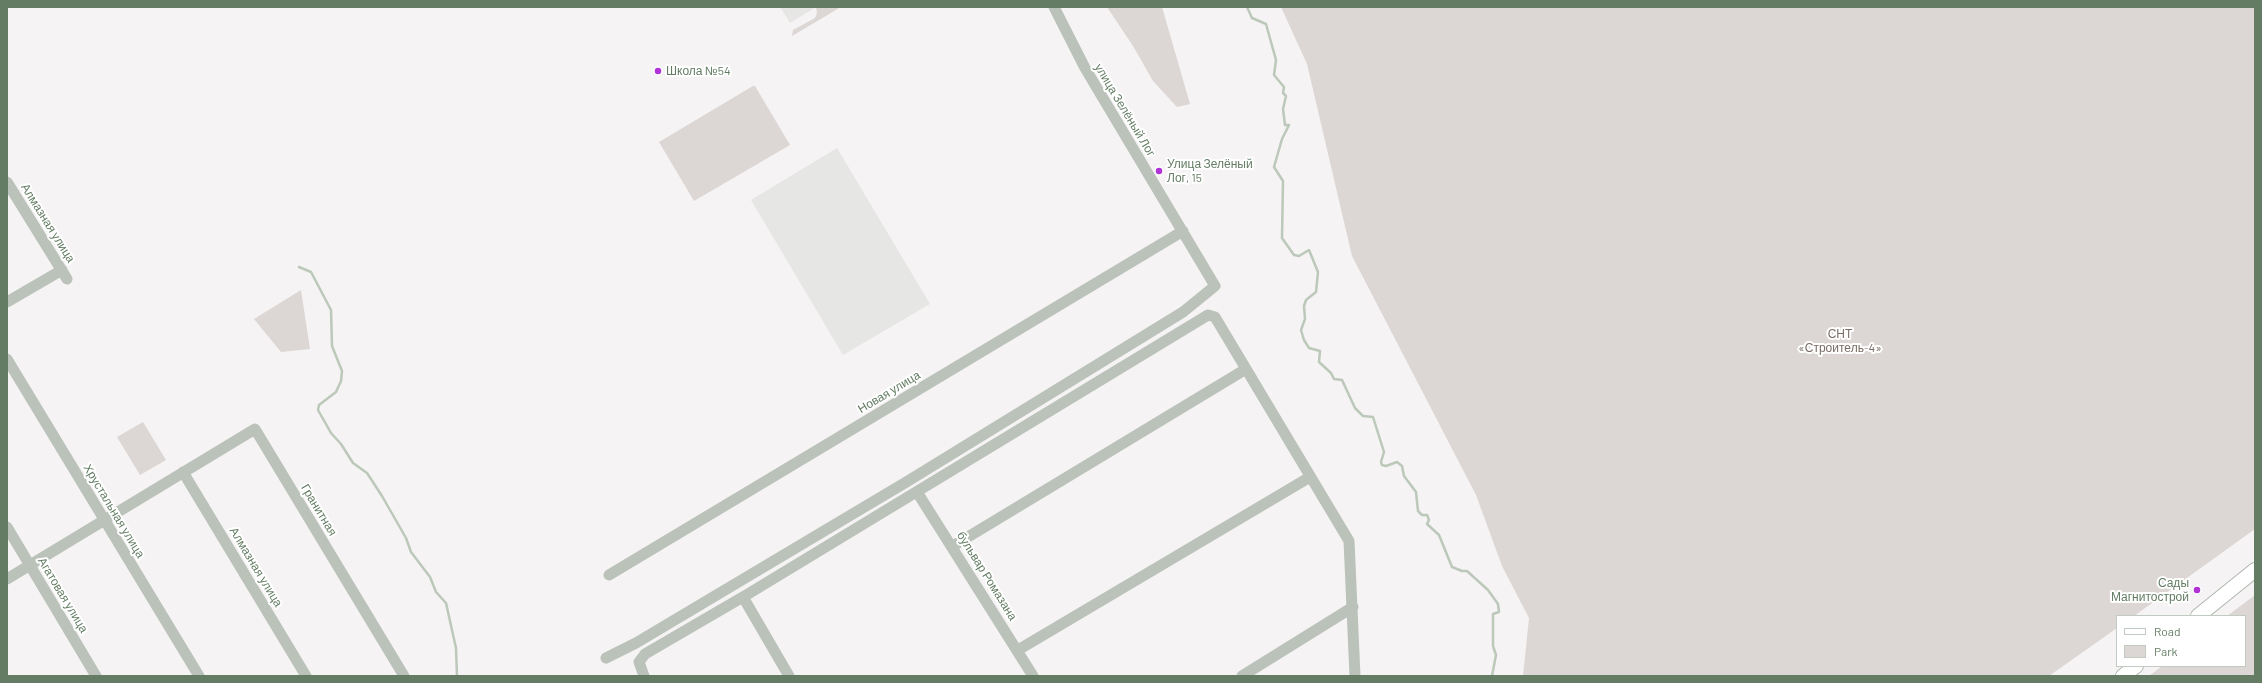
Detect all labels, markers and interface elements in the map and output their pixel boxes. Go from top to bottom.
street label: улица Зелёный Лог [1092,61,1158,159]
place label: Школа №54 [666,64,731,78]
marker: Школа №54 [653,66,663,76]
place label: Улица Зелёный Лог, 15 [1167,157,1253,185]
marker: Улица Зелёный Лог, 15 [1154,166,1164,176]
street label: Алмазная улица [18,181,78,265]
park label: СНТ «Строитель-4» [1798,327,1882,355]
street label: Новая улица [855,368,923,416]
street label: Хрустальная улица [80,461,148,561]
street label: Гранитная [298,482,340,538]
street label: Алмазная улица [227,525,285,609]
street label: бульвар Ромазана [954,529,1020,623]
street label: Агатовая улица [35,555,91,635]
place label: Сады Магнитострой [2111,576,2189,604]
marker: Сады Магнитострой [2192,585,2202,595]
legend [2116,615,2246,667]
text: Road [2154,624,2181,638]
text: Park [2154,644,2178,658]

